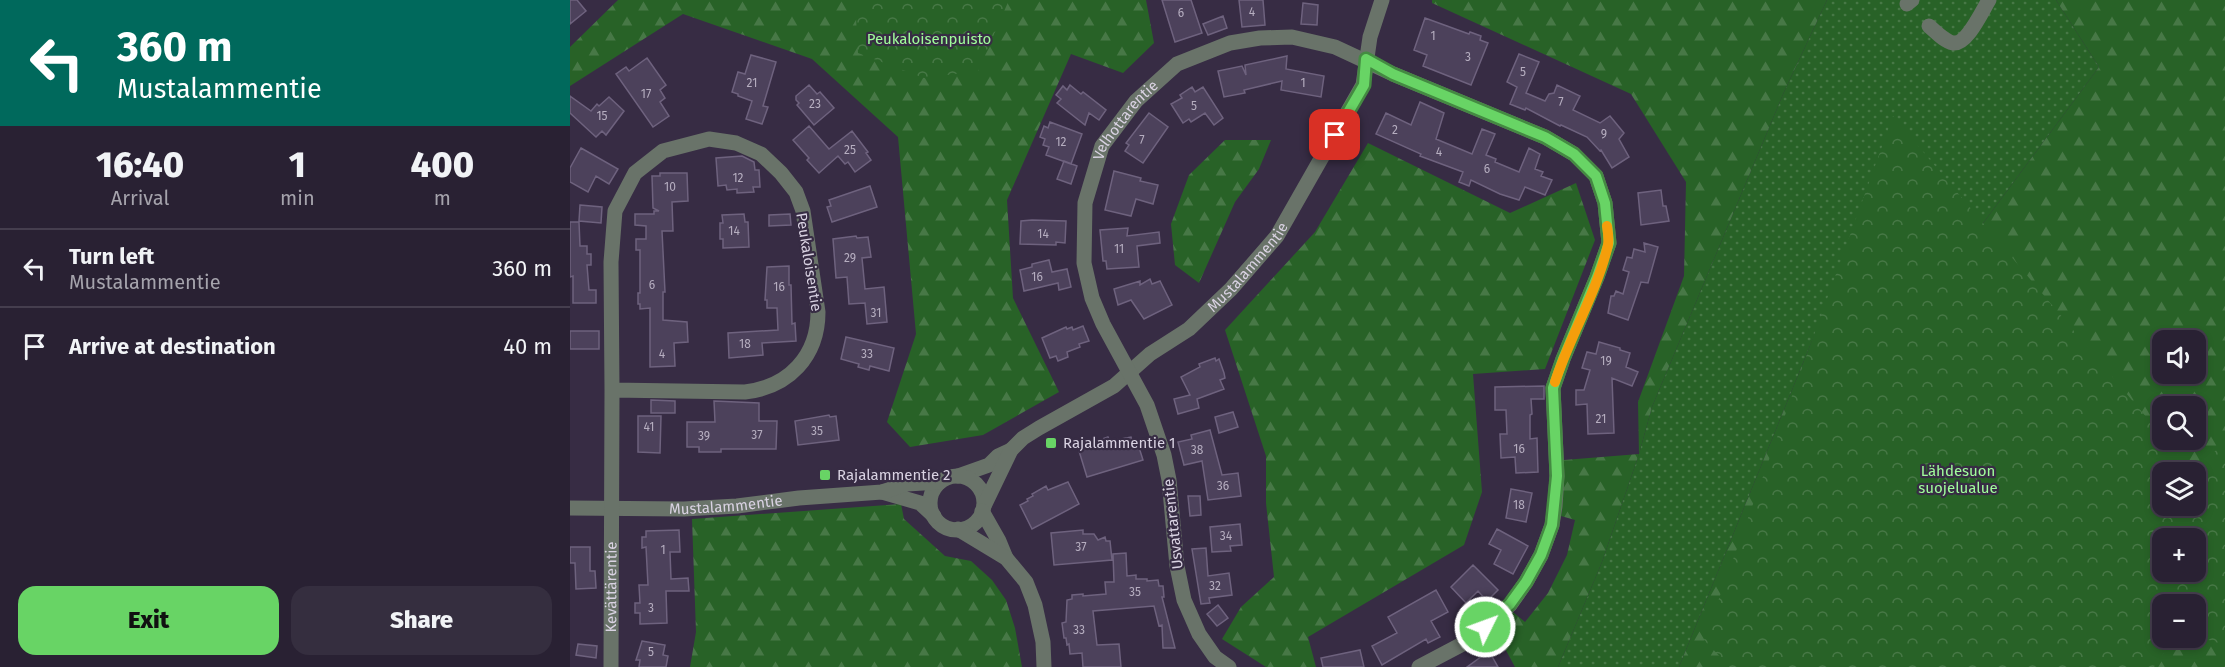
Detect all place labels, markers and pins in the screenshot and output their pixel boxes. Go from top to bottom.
pin [1309,109,1360,160]
place label: Rajalammentie 1 [1063,434,1176,452]
marker: Rajalammentie 1 [1044,436,1058,450]
place label: Rajalammentie 2 [837,466,951,484]
marker: Rajalammentie 2 [818,468,832,482]

